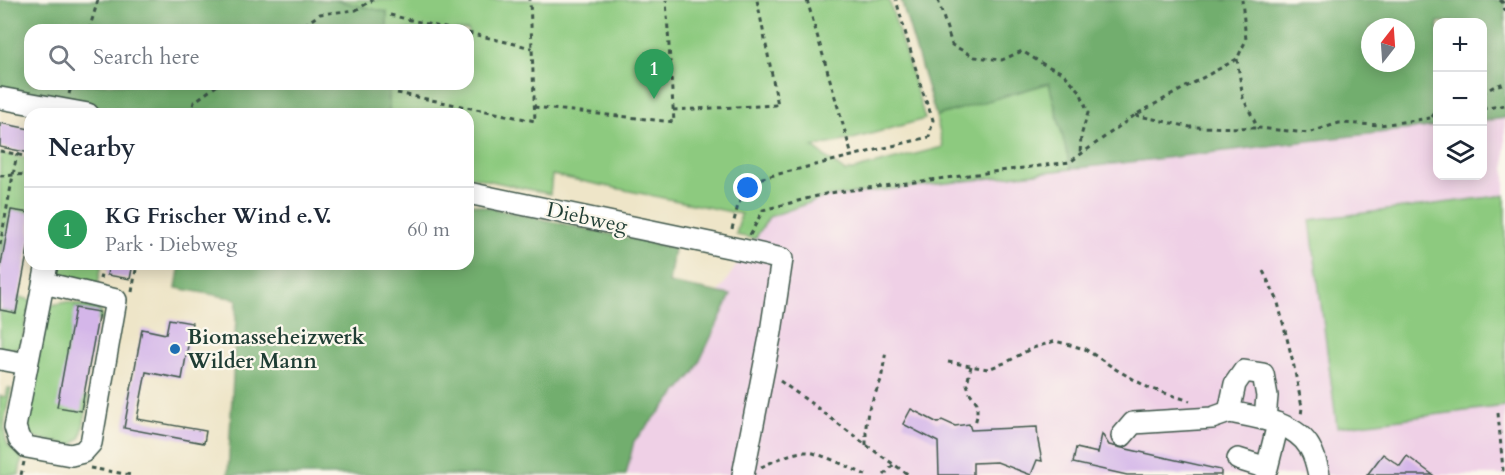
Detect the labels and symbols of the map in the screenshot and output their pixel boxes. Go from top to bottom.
north arrow [1361,18,1415,72]
pin: 1 [634,50,674,99]
your location [733,173,762,202]
street label: Diebweg [544,195,630,241]
place label: Biomasseheizwerk Wilder Mann [186,323,365,376]
marker: Biomasseheizwerk Wilder Mann [168,342,182,356]

